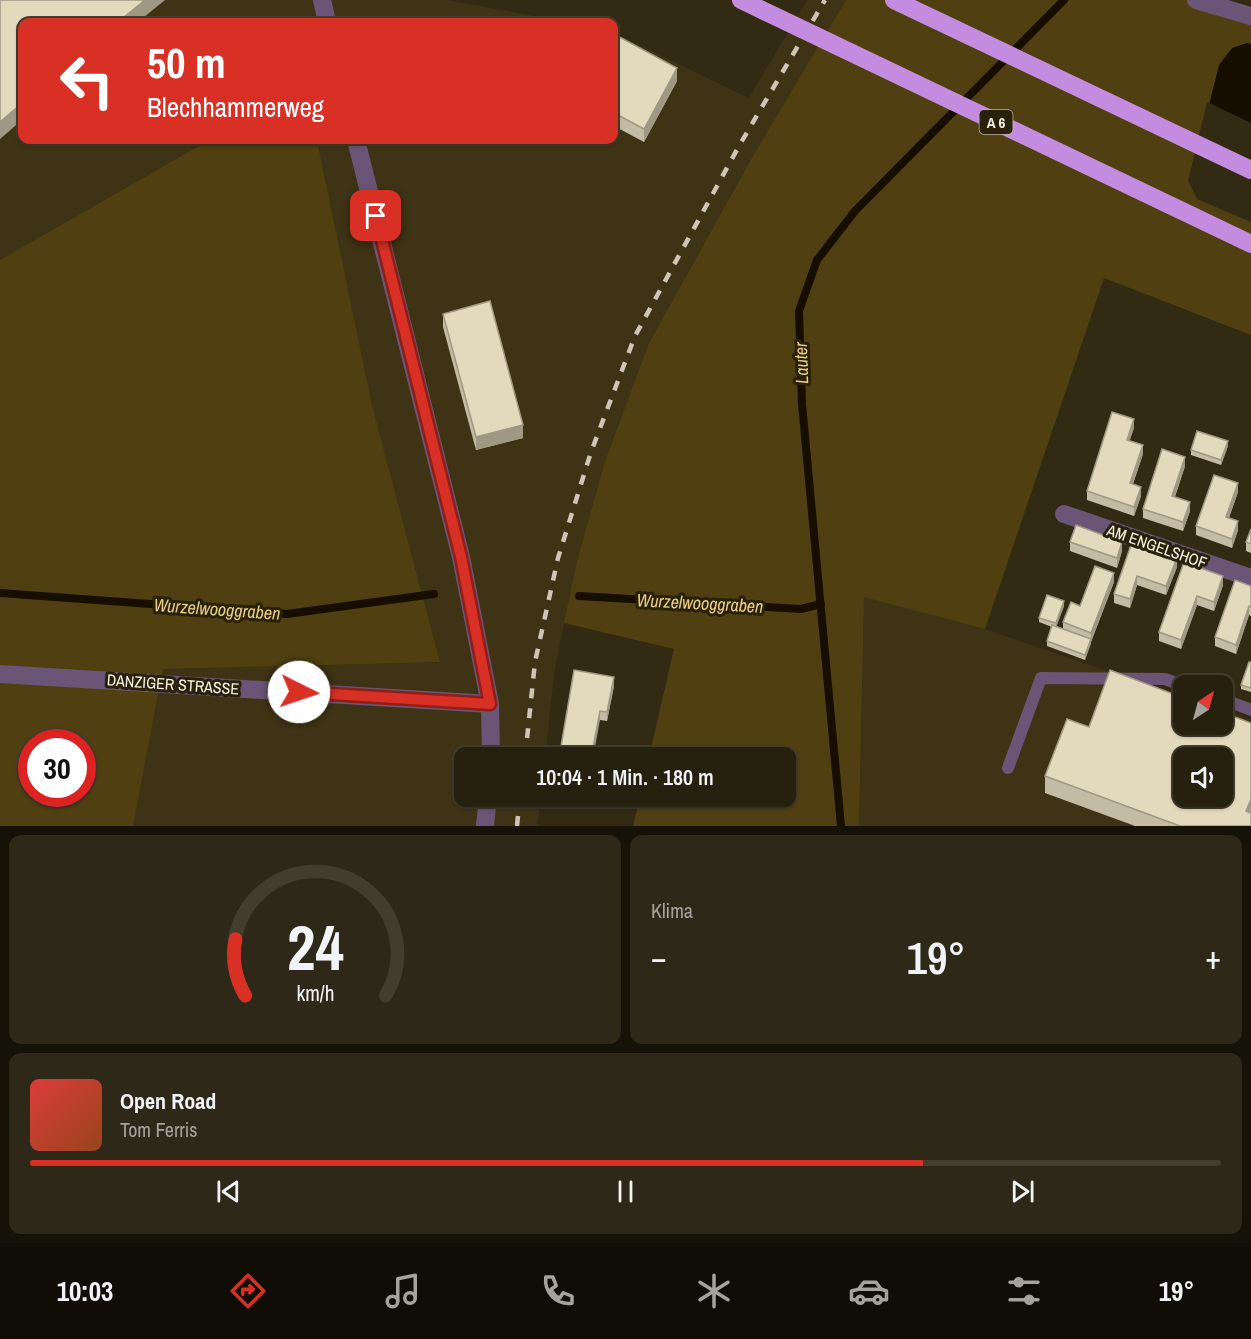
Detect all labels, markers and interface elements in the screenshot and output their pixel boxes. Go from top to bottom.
text: 50 m [147,35,226,91]
icon: left [48,42,126,120]
text: Blechhammerweg [147,89,324,125]
road number: A 6 [980,110,1012,134]
pin [350,190,401,241]
icon: arrive [359,199,392,232]
water label: Lauter [788,341,814,384]
street label: AM ENGELSHOF [1103,518,1210,573]
water label: Wurzelwooggraben [636,587,764,619]
water label: Wurzelwooggraben [153,592,281,626]
position arrow [267,660,331,724]
street label: DANZIGER STRASSE [106,668,240,700]
north arrow [1173,675,1233,735]
map controls [1173,675,1233,807]
speed limit sign: 30 [18,729,96,807]
button: sound [1173,747,1233,807]
text: 10:04 · 1 Min. · 180 m [536,762,714,792]
text: Klima [651,897,693,924]
text: 24 [287,905,343,989]
text: 19° [906,927,966,988]
text: − [651,935,667,979]
text: + [1205,935,1221,979]
text: km/h [296,980,334,1009]
text: Open Road [120,1086,216,1116]
text: Tom Ferris [120,1116,198,1143]
icon: previous [212,1175,245,1208]
icon: pause [609,1175,642,1208]
icon: next [1006,1175,1039,1208]
icon: directions [227,1270,269,1312]
icon: music [382,1270,424,1312]
icon: phone [537,1270,579,1312]
icon: climate [693,1270,735,1312]
icon: car [848,1270,890,1312]
icon: filters [1003,1270,1045,1312]
text: 10:03 [57,1273,113,1309]
text: 19° [1159,1273,1194,1309]

